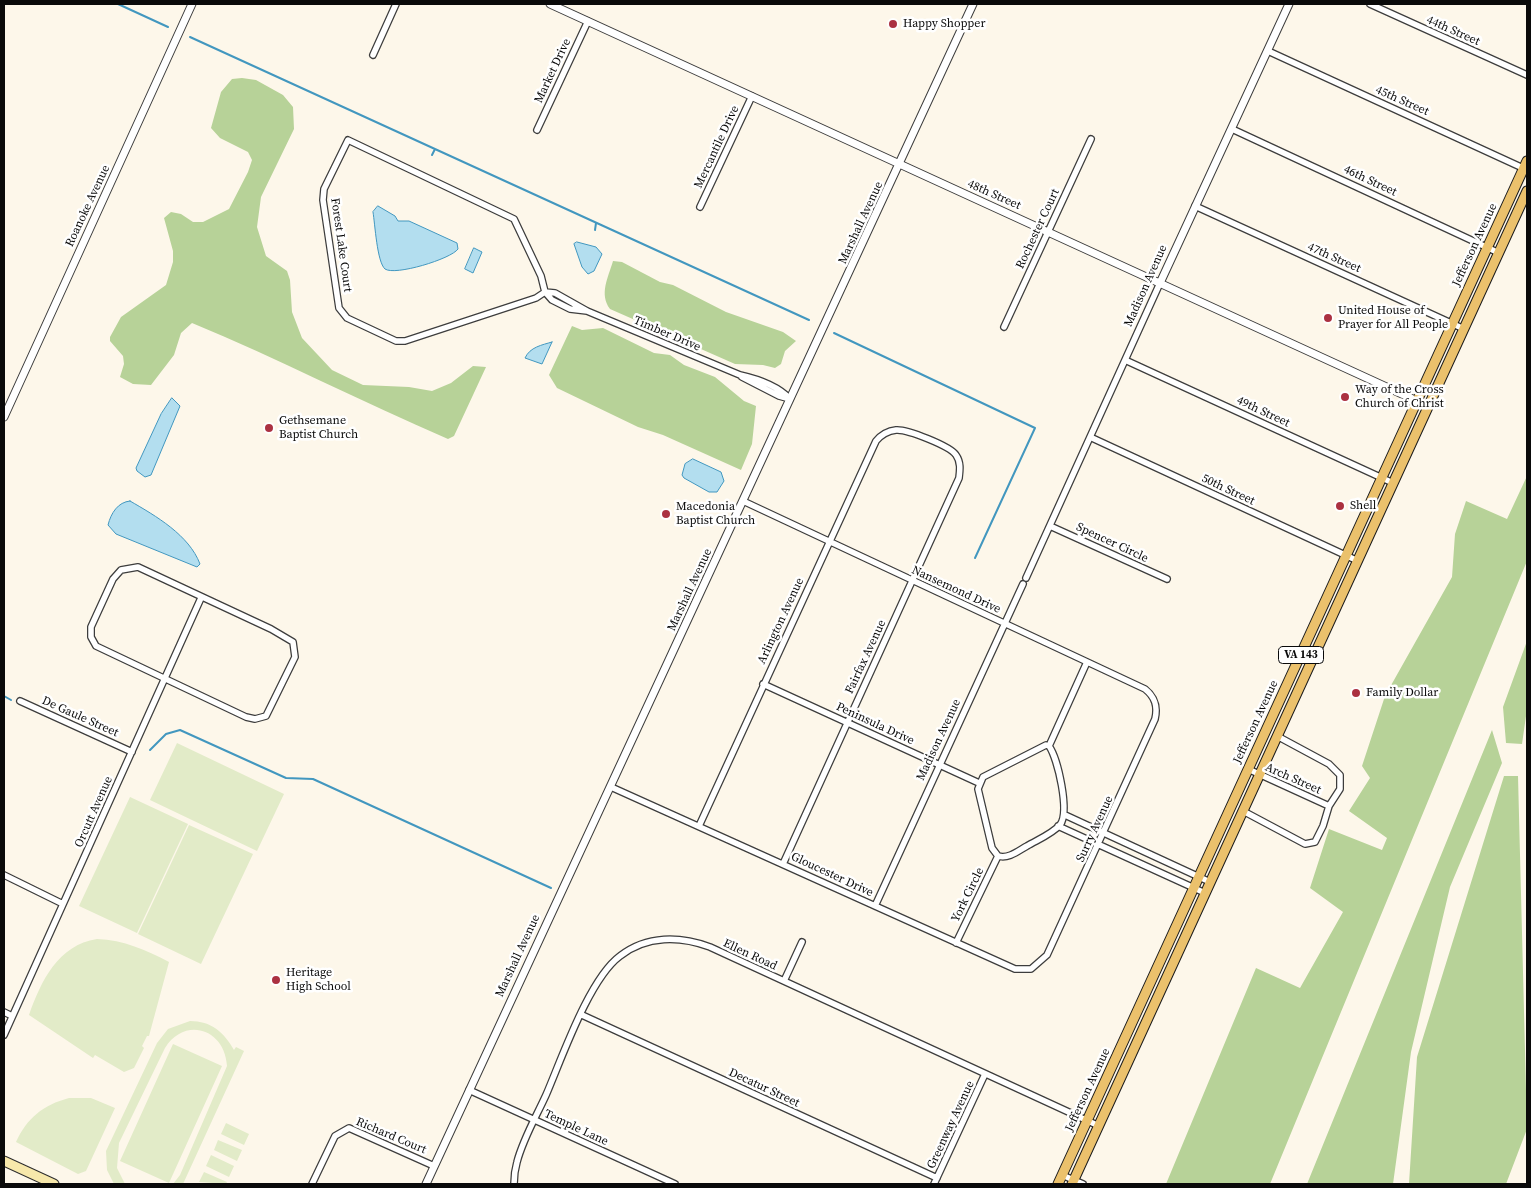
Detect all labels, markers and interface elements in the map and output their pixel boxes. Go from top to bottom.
street label: 44th Street [1424,13,1482,49]
place label: Happy Shopper [903,17,986,31]
marker: Happy Shopper [887,18,899,30]
street label: Market Drive [532,36,574,106]
street label: 45th Street [1373,83,1431,119]
street label: Mercantile Drive [692,103,742,191]
street label: 46th Street [1341,162,1399,200]
street label: Roanoke Avenue [63,163,113,249]
street label: 48th Street [965,177,1023,213]
street label: Marshall Avenue [836,179,886,267]
street label: Rochester Court [1013,187,1063,271]
street label: Forest Lake Court [327,197,355,293]
street label: Jefferson Avenue [1449,201,1501,289]
street label: 47th Street [1305,240,1363,276]
street label: Madison Avenue [1121,243,1171,329]
place label: United House of Prayer for All People [1338,304,1448,332]
marker: United House of Prayer for All People [1322,312,1334,324]
street label: Timber Drive [631,313,703,355]
place label: Way of the Cross Church of Christ [1355,383,1444,411]
marker: Way of the Cross Church of Christ [1339,391,1351,403]
street label: 49th Street [1234,393,1292,431]
place label: Gethsemane Baptist Church [279,414,358,442]
marker: Gethsemane Baptist Church [263,422,275,434]
street label: 50th Street [1199,471,1257,509]
place label: Shell [1350,499,1376,513]
place label: Macedonia Baptist Church [676,500,755,528]
marker: Shell [1334,500,1346,512]
marker: Macedonia Baptist Church [660,508,672,520]
street label: Spencer Circle [1074,520,1150,566]
street label: Marshall Avenue [665,546,715,634]
street label: Nansemond Drive [909,563,1003,617]
street label: Arlington Avenue [755,576,807,666]
street label: Fairfax Avenue [843,618,889,696]
road number: VA 143 [1278,646,1324,664]
street label: Jefferson Avenue [1230,678,1282,766]
place label: Family Dollar [1366,686,1438,700]
marker: Family Dollar [1350,687,1362,699]
street label: De Gaule Street [40,694,120,740]
street label: Madison Avenue [914,697,964,783]
street label: Peninsula Drive [834,700,916,748]
street label: Arch Street [1263,760,1323,798]
street label: Orcutt Avenue [72,774,116,850]
street label: Surry Avenue [1073,793,1117,865]
street label: Gloucester Drive [789,850,875,900]
street label: York Circle [949,865,987,925]
street label: Marshall Avenue [493,912,543,1000]
street label: Ellen Road [721,936,779,974]
place label: Heritage High School [286,966,351,994]
marker: Heritage High School [270,974,282,986]
street label: Jefferson Avenue [1062,1046,1114,1134]
street label: Decatur Street [726,1065,802,1111]
street label: Greenway Avenue [924,1079,978,1171]
street label: Temple Lane [542,1107,610,1149]
street label: Richard Court [354,1115,428,1157]

